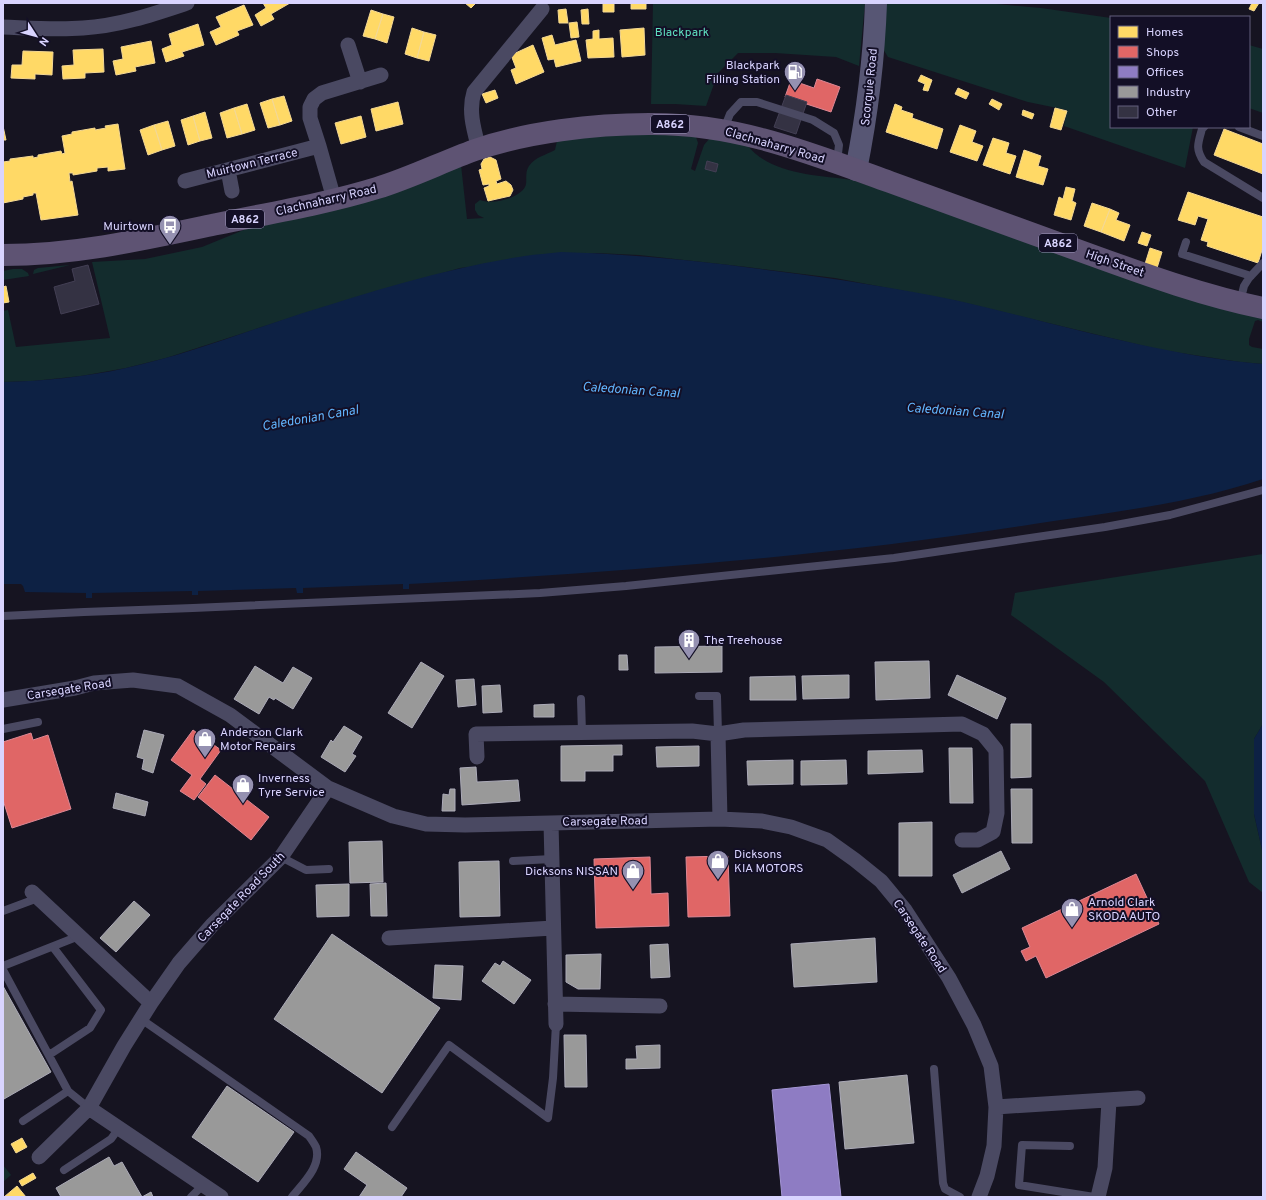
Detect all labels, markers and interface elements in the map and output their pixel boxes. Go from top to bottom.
north arrow [16,16,56,56]
legend [1110,16,1250,128]
park label: Blackpark [655,25,709,41]
text: Homes [1146,25,1183,41]
text: N [35,34,51,49]
text: Shops [1146,45,1179,61]
street label: Scorguie Road [858,48,882,127]
place label: Blackpark Filling Station [706,58,780,88]
fuel station icon: Blackpark Filling Station [782,59,808,92]
text: Offices [1146,65,1184,81]
text: Industry [1146,85,1191,101]
text: Other [1146,105,1178,121]
road number: A862 [651,115,689,133]
street label: Clachnaharry Road [723,124,826,168]
street label: Muirtown Terrace [205,145,300,183]
street label: Clachnaharry Road [274,182,378,220]
road number: A862 [226,210,264,228]
bus stop icon: Muirtown [157,213,183,246]
place label: Muirtown [103,219,154,235]
road number: A862 [1039,234,1077,252]
street label: High Street [1083,246,1146,281]
water label: Caledonian Canal [582,380,681,402]
water label: Caledonian Canal [906,401,1005,423]
water label: Caledonian Canal [261,402,360,435]
building icon: The Treehouse [676,627,702,660]
place label: The Treehouse [704,633,783,649]
street label: Carsegate Road [26,675,113,705]
place label: Anderson Clark Motor Repairs [220,725,303,755]
shop icon: Anderson Clark Motor Repairs [192,726,218,759]
place label: Inverness Tyre Service [258,771,325,801]
shop icon: Inverness Tyre Service [230,772,256,805]
street label: Carsegate Road [562,813,648,831]
place label: Dicksons KIA MOTORS [734,847,803,877]
shop icon: Dicksons KIA MOTORS [705,848,731,881]
street label: Carsegate Road South [194,849,289,946]
shop icon: Dicksons NISSAN [620,858,646,891]
place label: Dicksons NISSAN [525,864,618,880]
place label: Arnold Clark SKODA AUTO [1088,895,1160,925]
shop icon: Arnold Clark SKODA AUTO [1059,896,1085,929]
street label: Carsegate Road [889,897,950,976]

